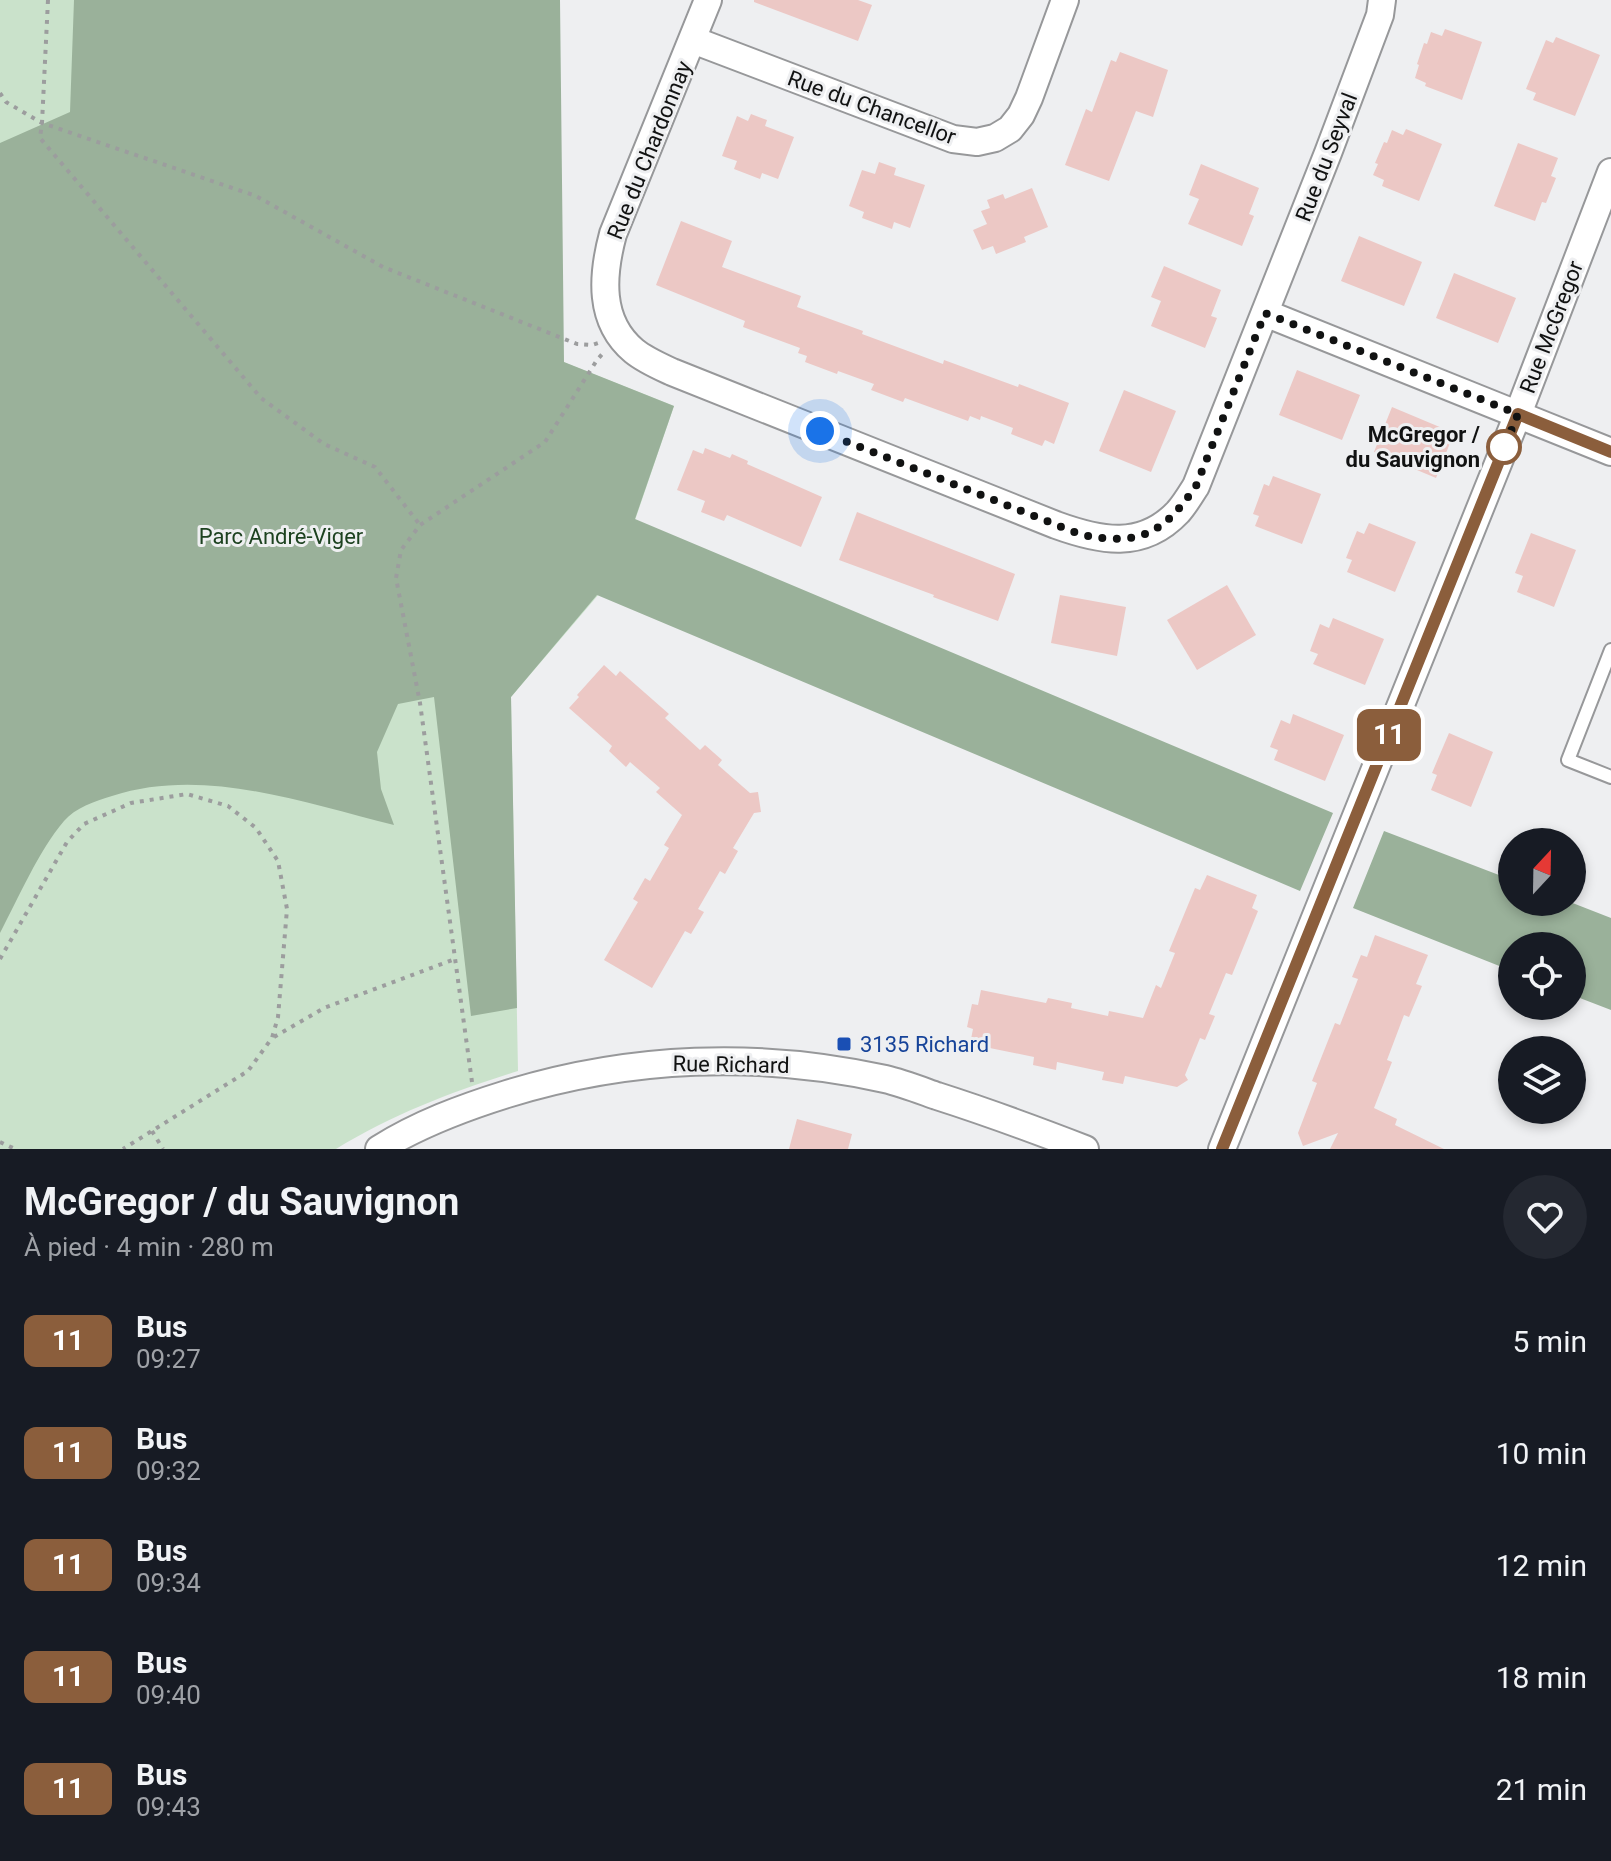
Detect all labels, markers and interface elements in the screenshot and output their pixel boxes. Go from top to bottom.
street label: Rue du Chardonnay [602,57,697,243]
street label: Rue du Chancellor [784,65,960,150]
street label: Rue du Seyval [1290,89,1362,225]
street label: Rue McGregor [1515,257,1588,397]
your location [800,411,840,451]
place label: McGregor / du Sauvignon [1346,422,1480,472]
marker: McGregor / du Sauvignon [1487,430,1521,464]
park label: Parc André-Viger [199,524,364,549]
line badge: 11 [1353,709,1425,761]
text: 11 [1373,718,1405,751]
north arrow [1498,828,1586,916]
map controls [1498,828,1586,1124]
button: locate [1498,932,1586,1020]
place label: 3135 Richard [860,1032,989,1057]
marker: 3135 Richard [835,1035,853,1053]
button: layers [1498,1036,1586,1124]
street label: Rue Richard [672,1051,790,1078]
button: heart [1503,1175,1587,1259]
text: McGregor / du Sauvignon [24,1180,459,1224]
text: À pied · 4 min · 280 m [24,1232,274,1262]
text: Bus [136,1309,187,1344]
text: 11 [52,1324,84,1357]
text: 5 min [1513,1324,1587,1359]
text: 09:27 [136,1344,201,1374]
text: Bus [136,1421,187,1456]
text: 11 [52,1436,84,1469]
text: 10 min [1496,1436,1587,1471]
text: 09:32 [136,1456,201,1486]
text: Bus [136,1533,187,1568]
text: 11 [52,1548,84,1581]
text: 12 min [1496,1548,1587,1583]
text: 09:34 [136,1568,201,1598]
text: Bus [136,1645,187,1680]
text: 11 [52,1660,84,1693]
text: 18 min [1496,1660,1587,1695]
text: 09:40 [136,1680,201,1710]
text: Bus [136,1757,187,1792]
text: 11 [52,1772,84,1805]
text: 21 min [1496,1772,1587,1807]
text: 09:43 [136,1792,201,1822]

